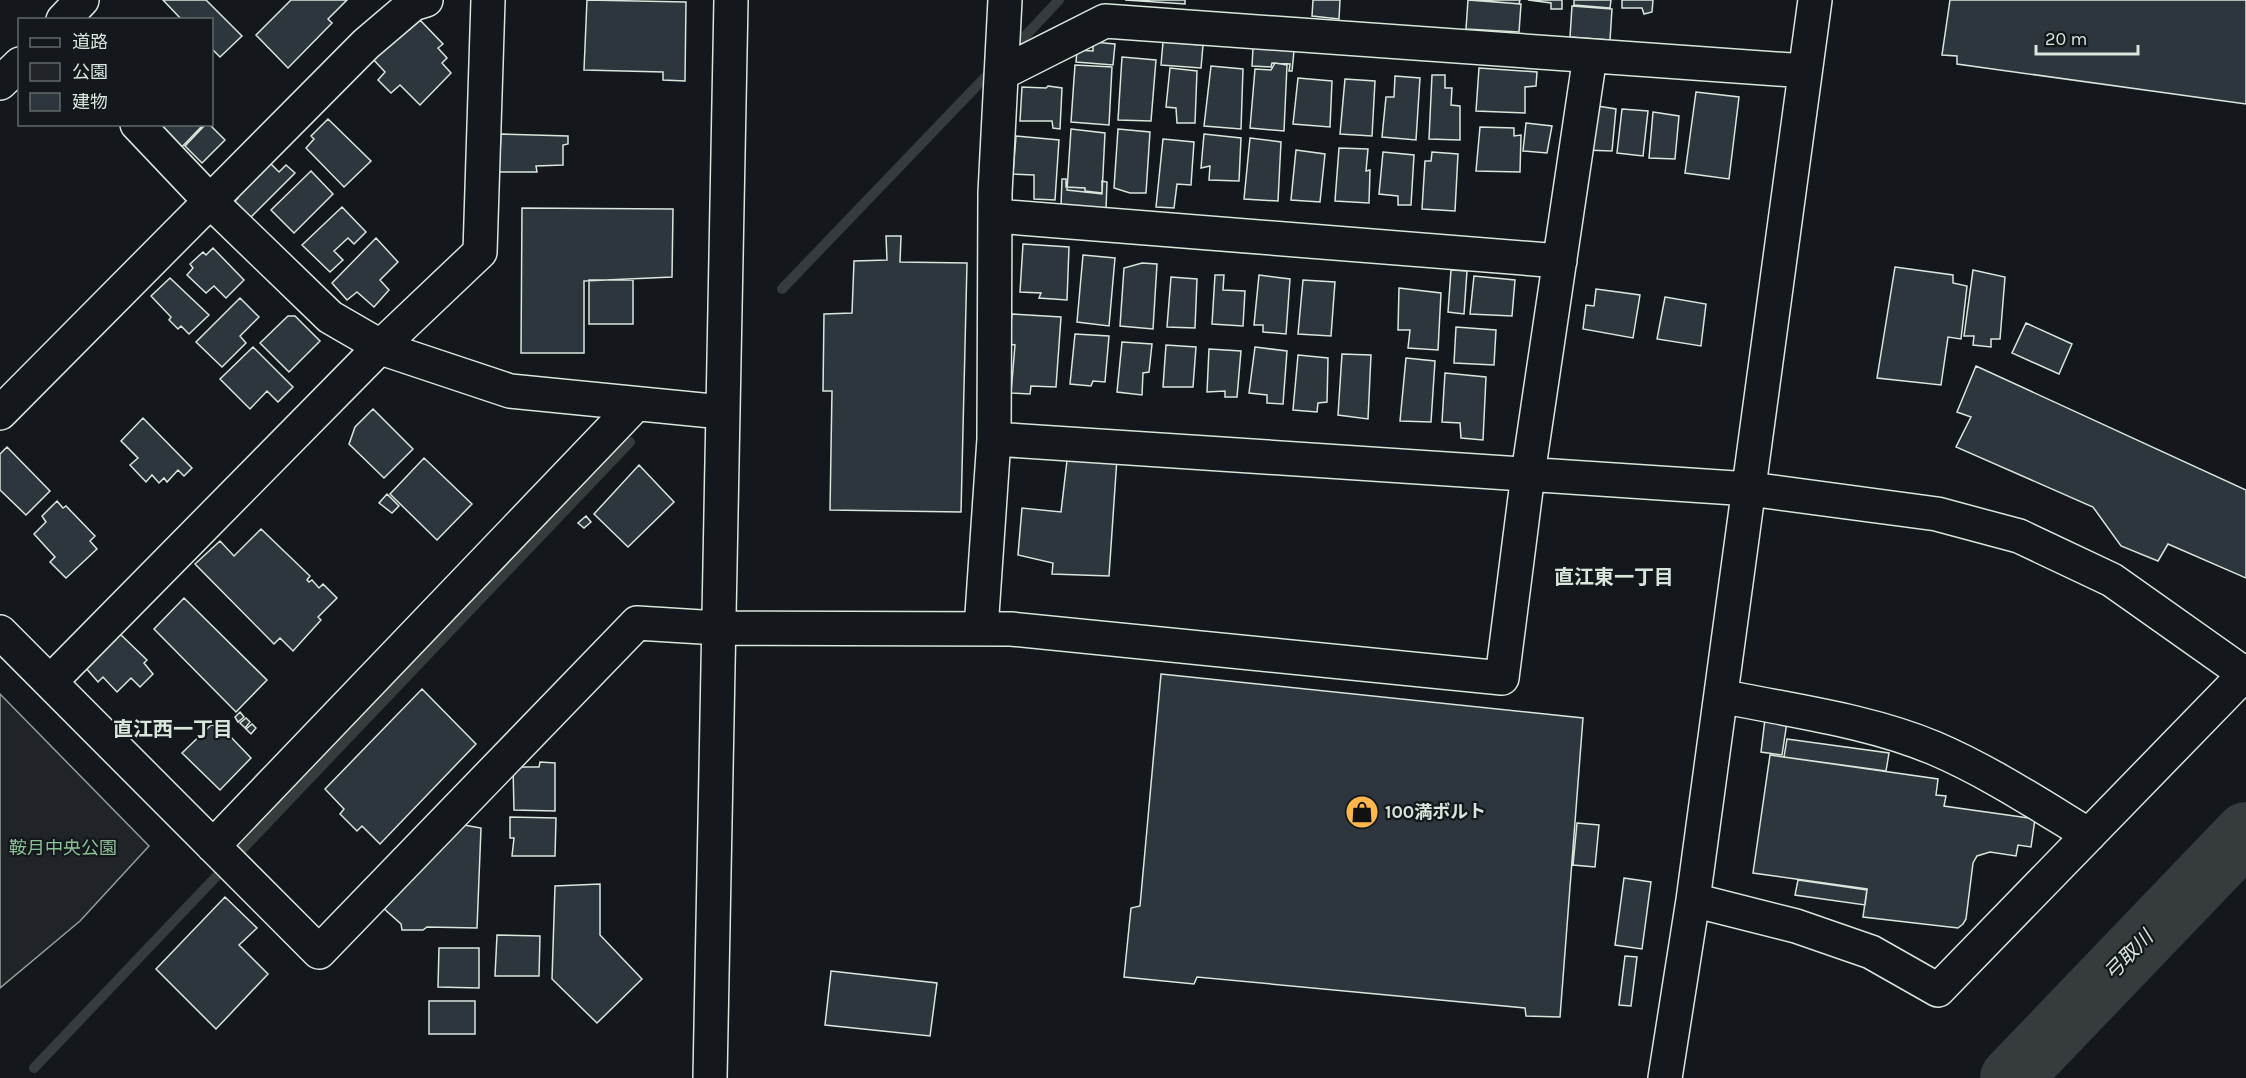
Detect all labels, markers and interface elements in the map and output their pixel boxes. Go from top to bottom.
legend [18,18,213,126]
scale bar [2036,18,2138,56]
text: 20 m [2045,28,2087,50]
text: 道路 [72,31,108,53]
text: 公園 [72,61,108,83]
text: 建物 [72,91,108,113]
district label: 直江東一丁目 [1554,566,1674,589]
district label: 直江西一丁目 [113,718,233,741]
shop icon: 100満ボルト [1344,794,1380,830]
place label: 100満ボルト [1385,801,1486,823]
park label: 鞍月中央公園 [9,837,117,859]
water label: 弓取川 [2099,924,2159,985]

